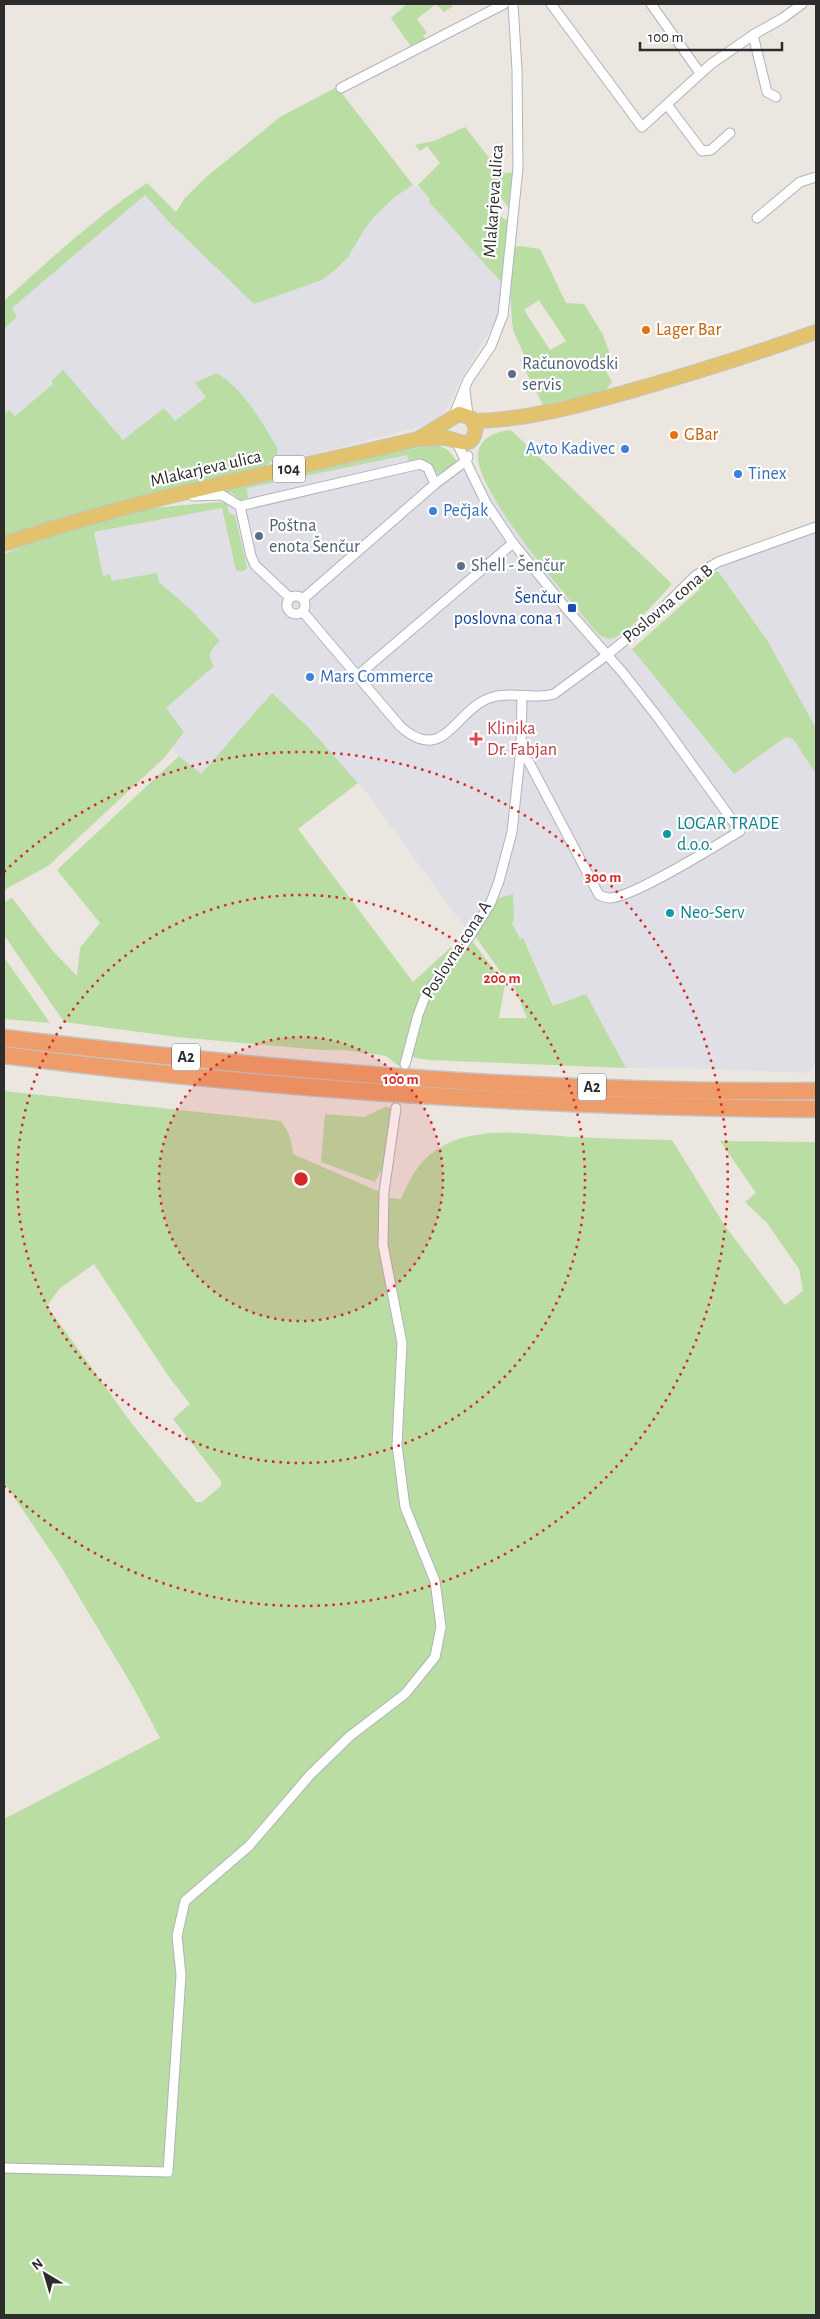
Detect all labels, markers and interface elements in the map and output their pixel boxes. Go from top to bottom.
scale bar [640,20,782,52]
text: 100 m [648,30,683,45]
street label: Mlakarjeva ulica [481,144,507,258]
place label: Lager Bar [656,321,721,339]
marker: Lager Bar [640,324,652,336]
place label: Računovodski servis [522,355,618,394]
marker: Računovodski servis [506,368,518,380]
place label: GBar [684,426,719,444]
marker: GBar [668,429,680,441]
place label: Avto Kadivec [526,440,615,458]
marker: Avto Kadivec [619,443,631,455]
street label: Mlakarjeva ulica [149,447,263,491]
road number: 104 [273,456,305,482]
place label: Tinex [748,465,787,483]
marker: Tinex [732,468,744,480]
place label: Pečjak [443,502,489,520]
marker: Pečjak [427,505,439,517]
place label: Poštna enota Šenčur [269,517,360,556]
marker: Poštna enota Šenčur [253,530,265,542]
place label: Shell - Šenčur [471,554,565,575]
marker: Shell - Šenčur [455,560,467,572]
street label: Poslovna cona B [620,561,716,647]
place label: Šenčur poslovna cona 1 [454,586,562,628]
marker: Šenčur poslovna cona 1 [566,602,578,614]
place label: Mars Commerce [320,668,433,686]
marker: Mars Commerce [304,671,316,683]
place label: Klinika Dr. Fabjan [487,720,557,759]
marker: Klinika Dr. Fabjan [469,732,483,746]
place label: LOGAR TRADE d.o.o. [677,815,779,854]
marker: LOGAR TRADE d.o.o. [661,828,673,840]
text: 300 m [585,870,621,885]
street label: Poslovna cona A [419,898,495,1002]
place label: Neo-Serv [680,904,745,922]
marker: Neo-Serv [664,907,676,919]
text: 200 m [483,971,521,986]
road number: A2 [172,1044,200,1070]
text: 100 m [383,1072,419,1087]
road number: A2 [578,1074,606,1100]
centre of rings [292,1170,310,1188]
north arrow [20,2249,70,2299]
text: N [29,2256,46,2273]

